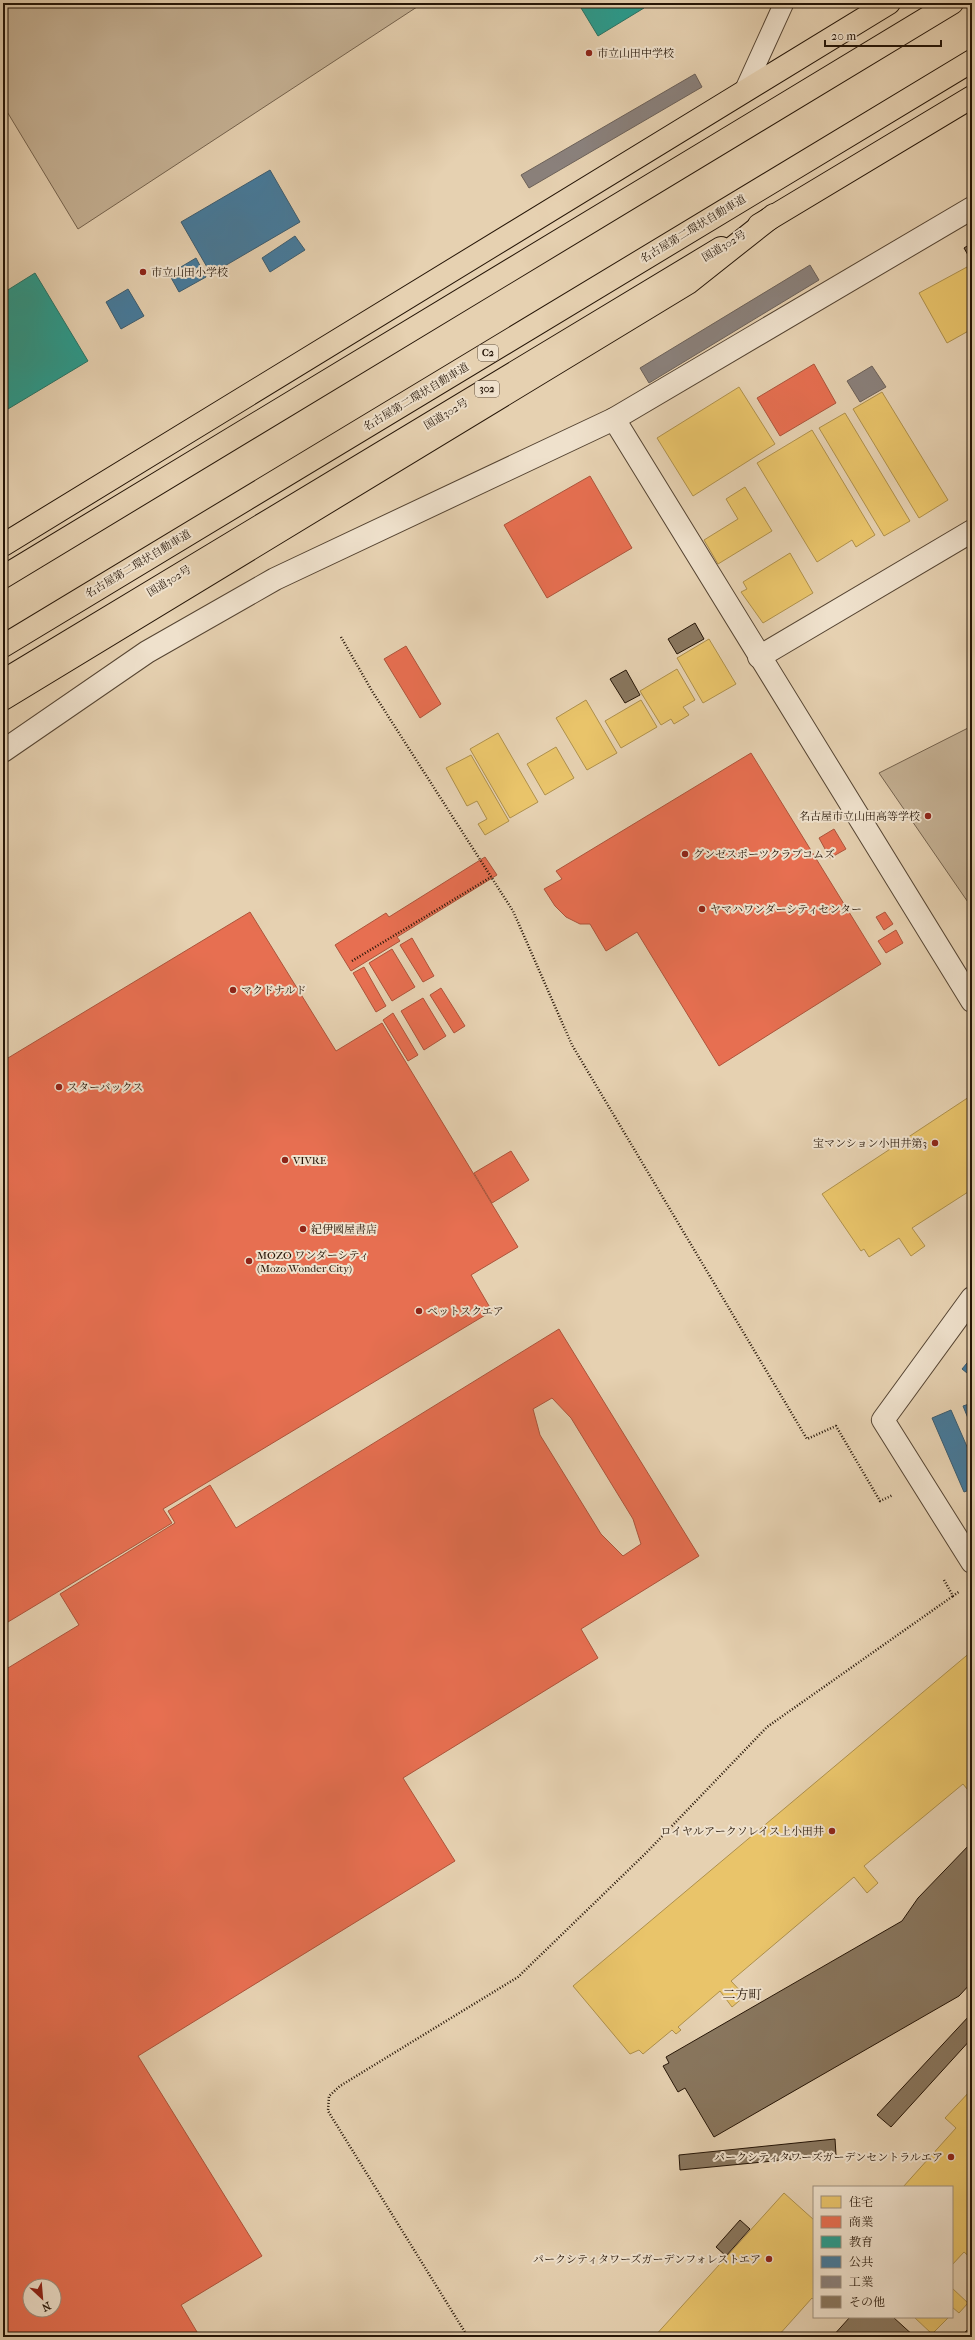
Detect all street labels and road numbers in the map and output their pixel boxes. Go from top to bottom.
street label: 名古屋第二環状自動車道 [638,192,748,266]
street label: 国道302号 [700,228,748,264]
road number: C2 [478,345,498,361]
street label: 名古屋第二環状自動車道 [361,360,471,434]
road number: 302 [475,381,499,397]
street label: 国道302号 [422,396,470,432]
street label: 名古屋第二環状自動車道 [83,527,193,601]
street label: 国道302号 [145,563,193,599]

